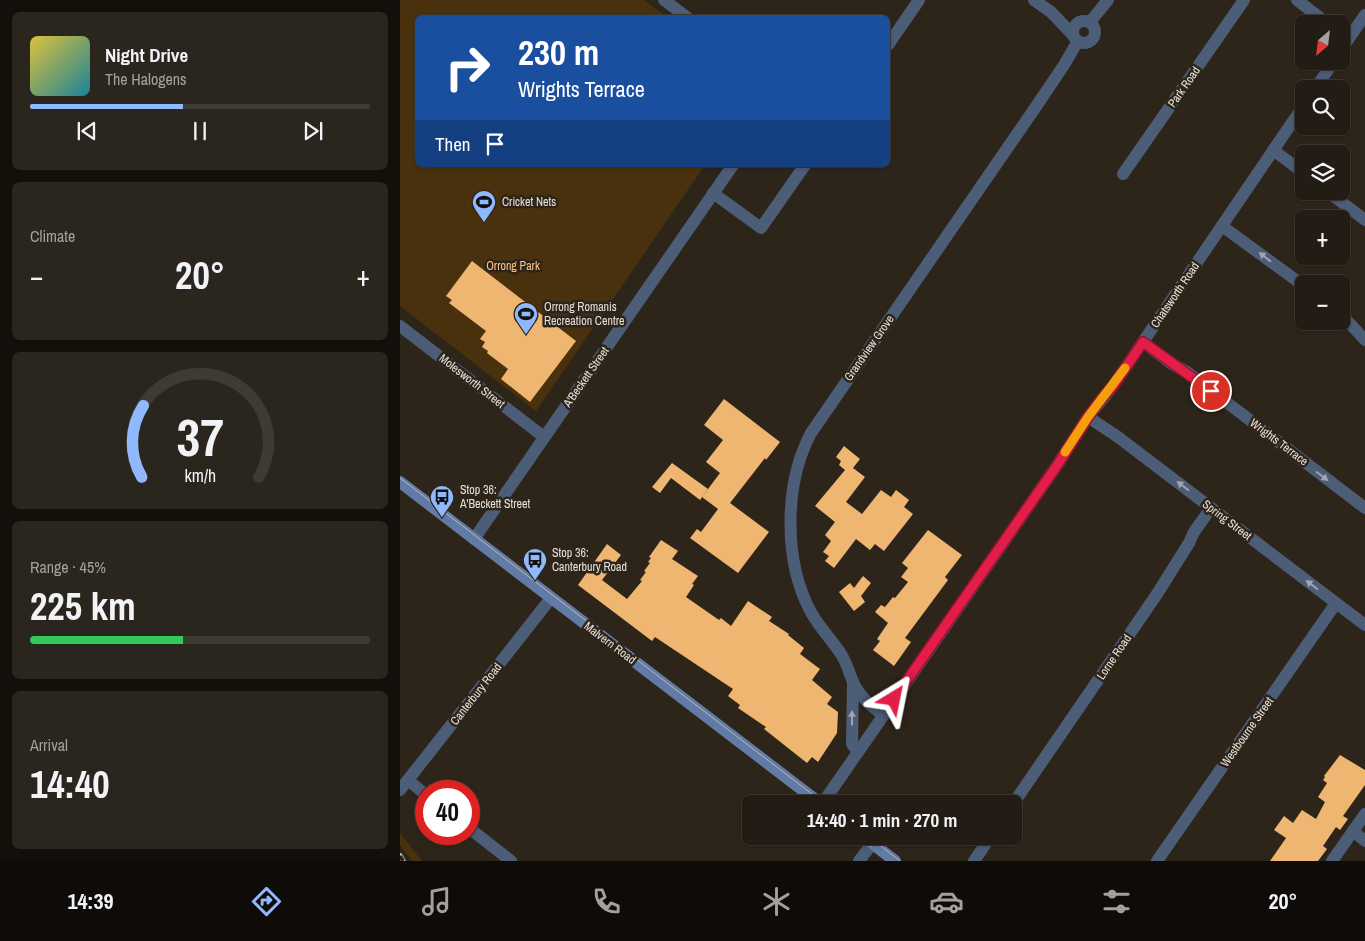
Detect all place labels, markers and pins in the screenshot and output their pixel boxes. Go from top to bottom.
sports icon: Cricket Nets [471,189,497,223]
place label: Cricket Nets [502,194,556,210]
place label: Orrong Romanis Recreation Centre [544,299,624,329]
sports icon: Orrong Romanis Recreation Centre [513,301,539,335]
pin [1190,370,1232,412]
place label: Stop 36: A'Beckett Street [459,482,531,512]
bus stop icon: Stop 36: A'Beckett Street [429,484,455,518]
place label: Stop 36: Canterbury Road [552,545,627,575]
bus stop icon: Stop 36: Canterbury Road [522,547,548,581]

